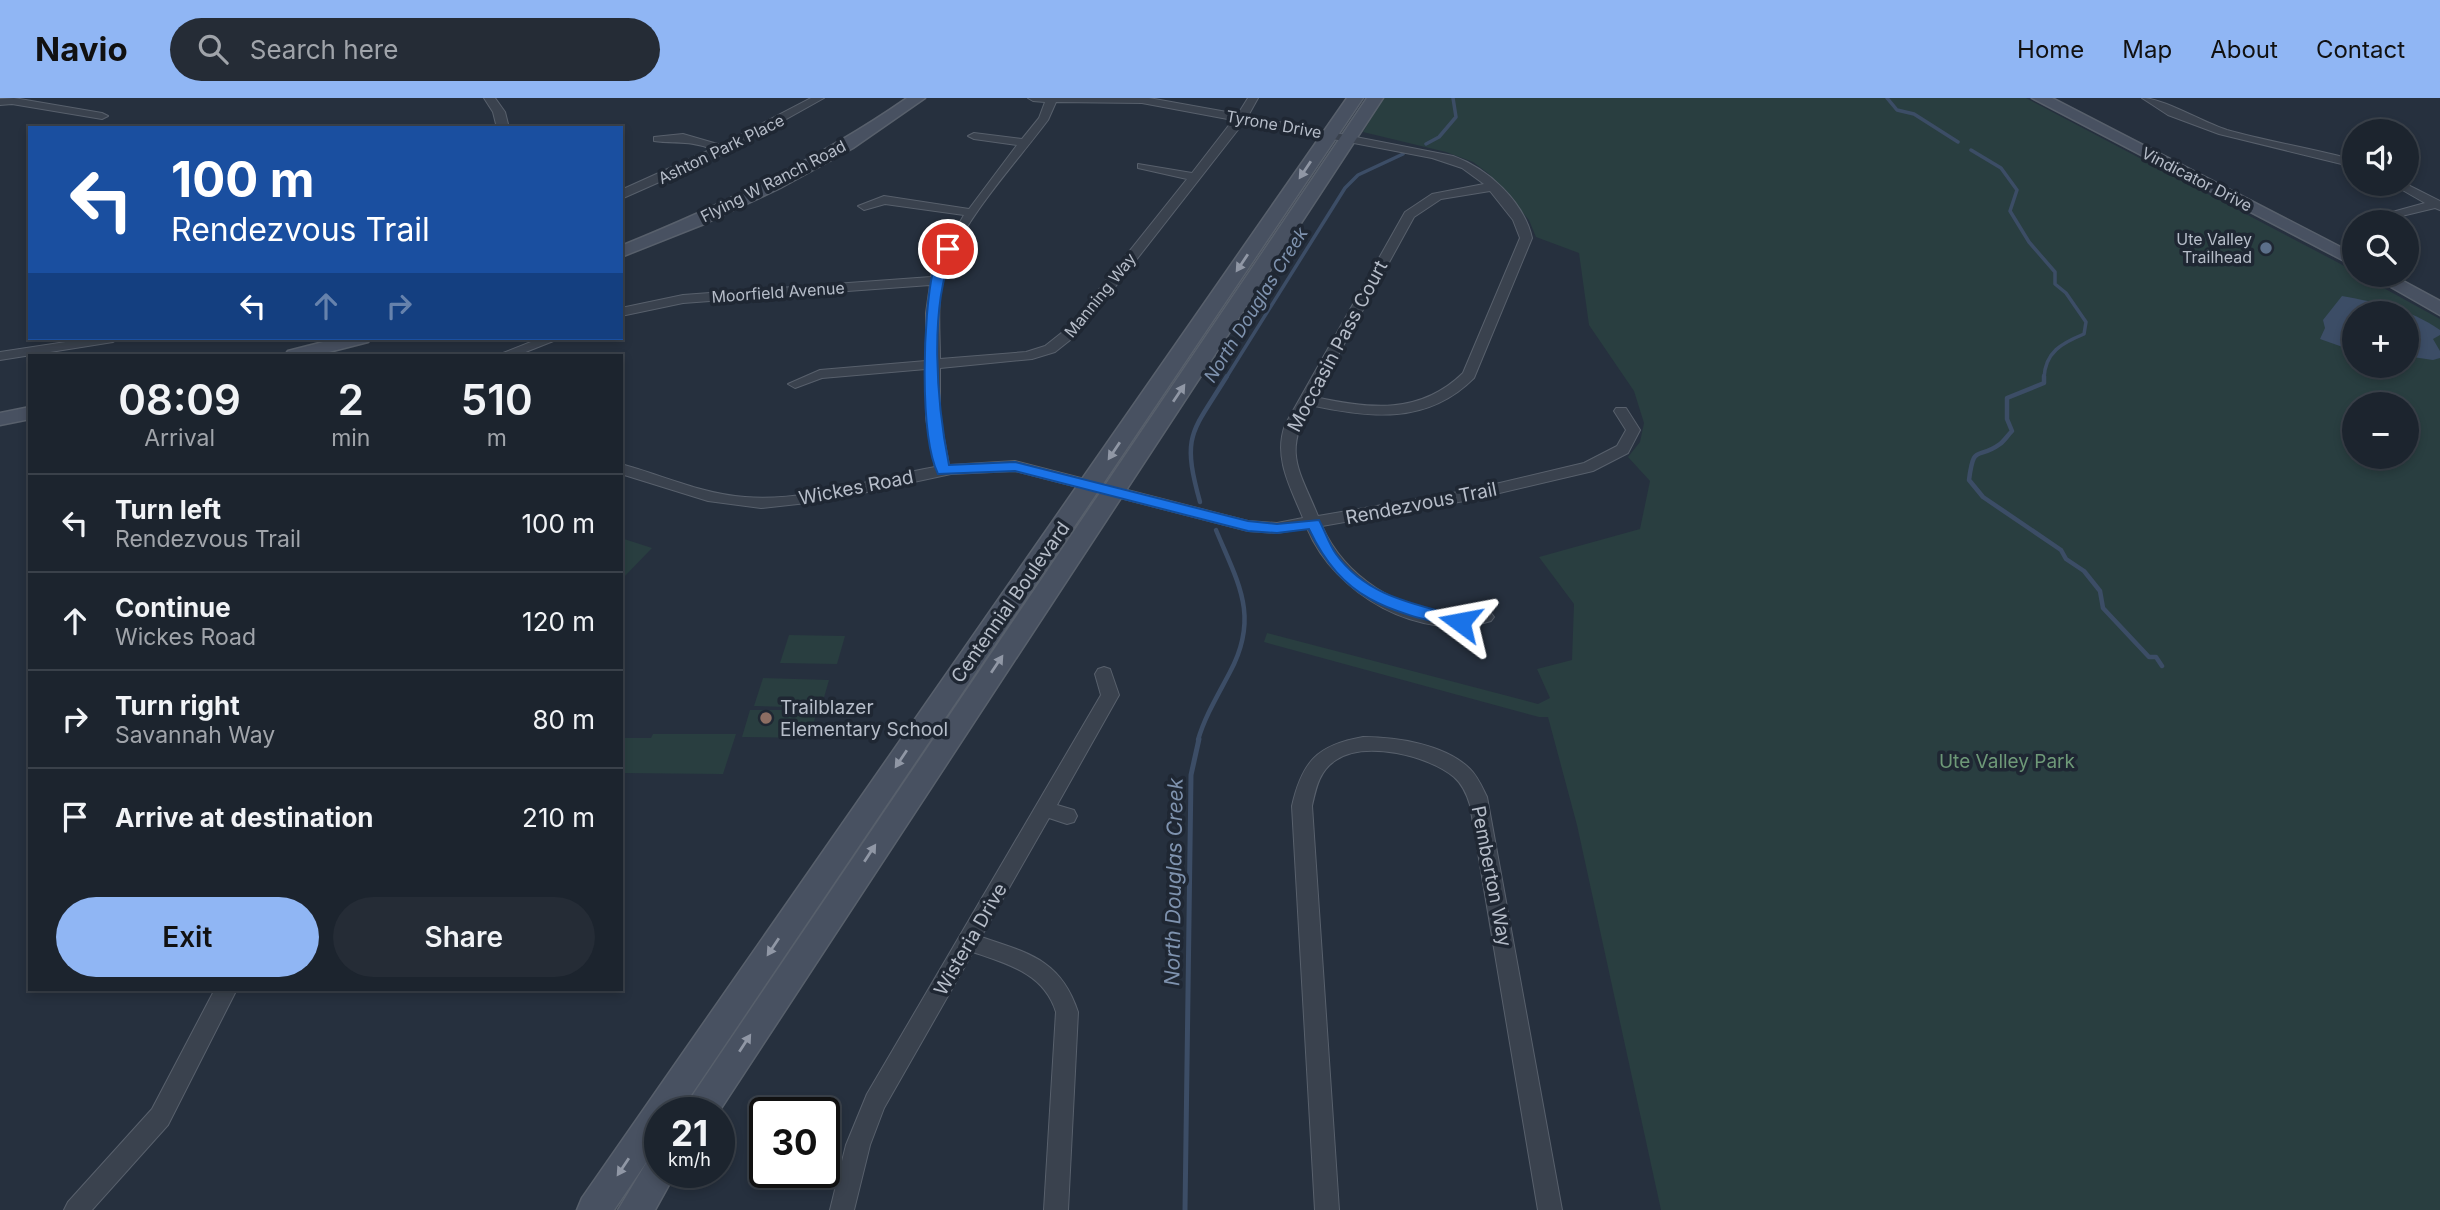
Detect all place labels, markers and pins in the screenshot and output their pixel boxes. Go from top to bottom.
pin [918,219,978,279]
place label: Ute Valley Trailhead [2176,229,2252,267]
marker: Ute Valley Trailhead [2258,240,2274,256]
place label: Trailblazer Elementary School [780,696,948,741]
marker: Trailblazer Elementary School [758,710,774,726]

